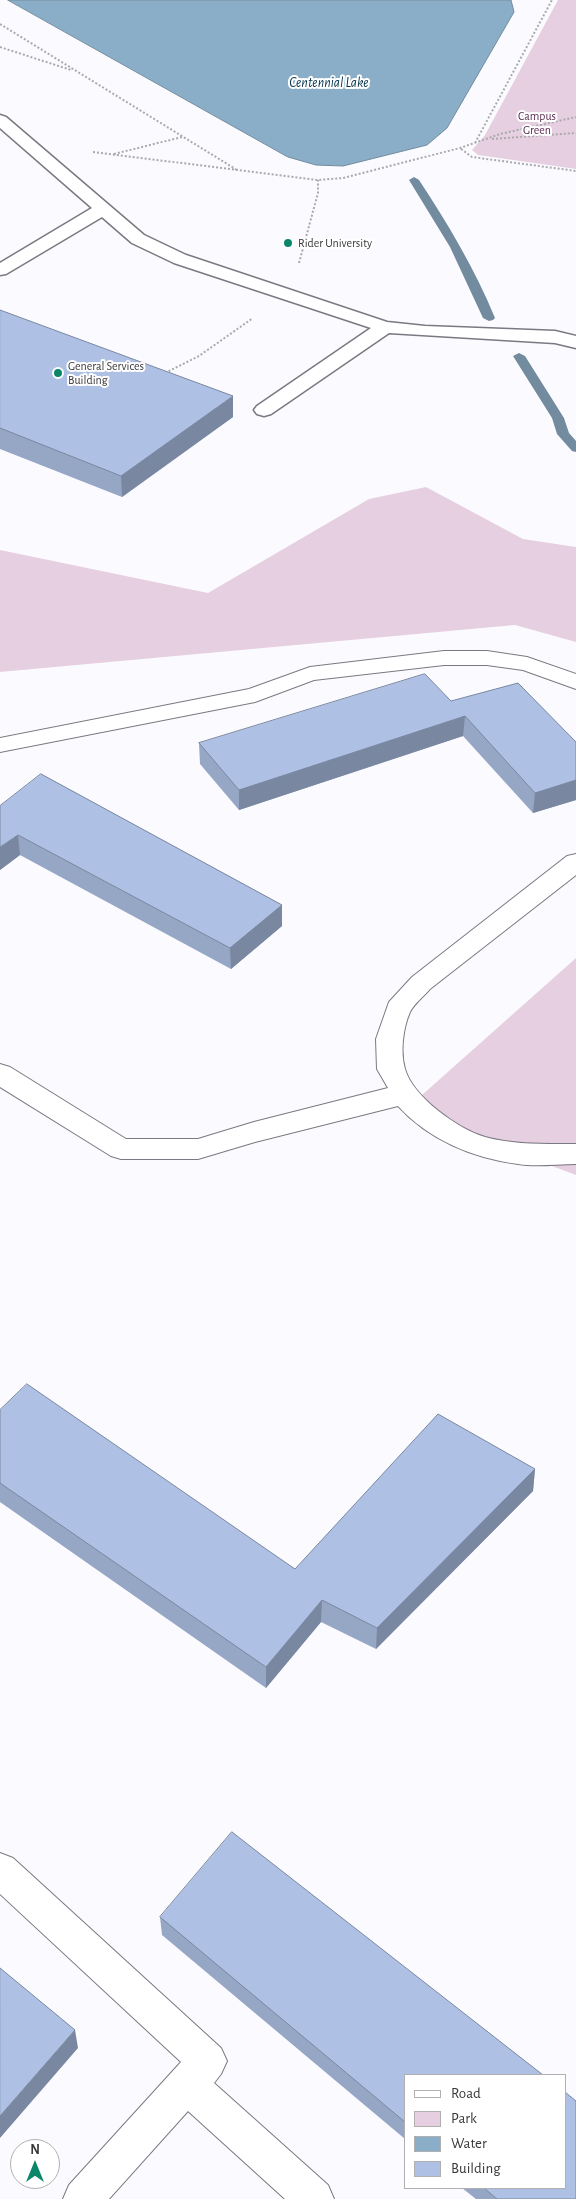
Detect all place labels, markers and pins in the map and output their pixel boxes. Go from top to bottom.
place label: Rider University [298,236,372,250]
marker: Rider University [282,237,294,249]
place label: General Services Building [68,359,144,387]
marker: General Services Building [52,367,64,379]

